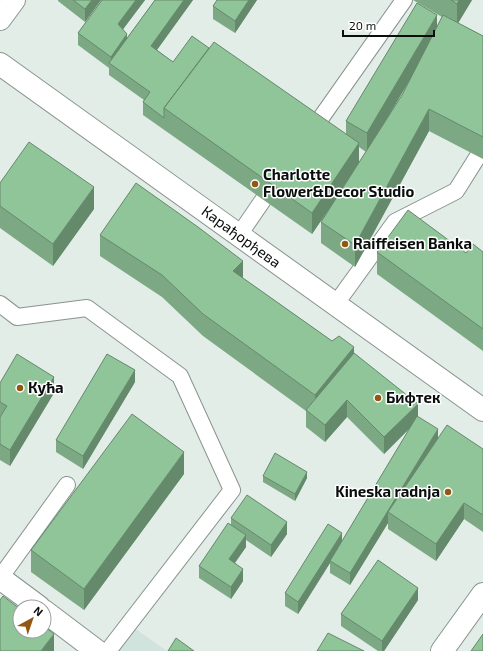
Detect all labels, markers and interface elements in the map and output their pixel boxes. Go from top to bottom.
scale bar [343,12,434,38]
text: 20 m [349,18,376,32]
place label: Charlotte Flower&Decor Studio [263,165,414,200]
marker: Charlotte Flower&Decor Studio [250,179,260,189]
street label: Карађорђева [198,201,285,272]
place label: Raiffeisen Banka [353,234,472,252]
marker: Raiffeisen Banka [340,239,350,249]
place label: Кућа [28,378,64,396]
marker: Кућа [15,383,25,393]
place label: Бифтек [386,388,441,406]
marker: Бифтек [373,393,383,403]
place label: Kineska radnja [335,482,440,500]
marker: Kineska radnja [443,487,453,497]
north arrow [12,599,52,639]
text: N [32,603,46,619]

